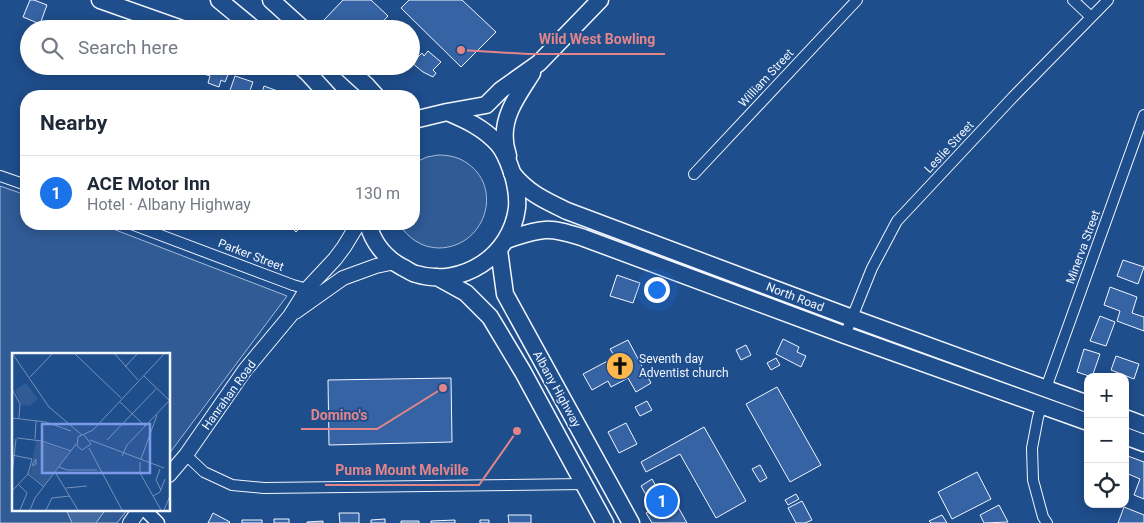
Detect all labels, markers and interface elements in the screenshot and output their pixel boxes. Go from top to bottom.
search box [20,20,420,75]
callout: Wild West Bowling [529,25,665,54]
text: Wild West Bowling [539,31,655,47]
icon: search [38,34,66,62]
text: Search here [78,36,178,59]
street label: William Street [736,46,796,110]
text: Nearby [40,111,107,135]
street label: Leslie Street [921,118,977,176]
text: ACE Motor Inn [87,172,210,195]
text: 1 [51,184,61,203]
text: 130 m [355,184,400,203]
text: Hotel · Albany Highway [87,195,251,214]
street label: Minerva Street [1063,208,1103,286]
street label: Parker Street [216,236,286,274]
your location [644,277,670,303]
street label: North Road [764,280,826,314]
street label: Albany Highway [530,348,584,430]
church icon: Seventh day Adventist church [605,351,635,381]
place label: Seventh day Adventist church [639,352,729,380]
inset map [12,353,170,510]
street label: Hanrahan Road [199,358,259,432]
map controls [1084,373,1129,508]
button: + [1084,373,1129,418]
callout: Domino's [301,400,377,429]
text: Domino's [311,407,367,423]
button: − [1084,418,1129,463]
callout: Puma Mount Melville [325,456,479,485]
text: Puma Mount Melville [335,462,469,478]
button: locate [1084,463,1129,508]
pin: 1 [646,482,678,520]

